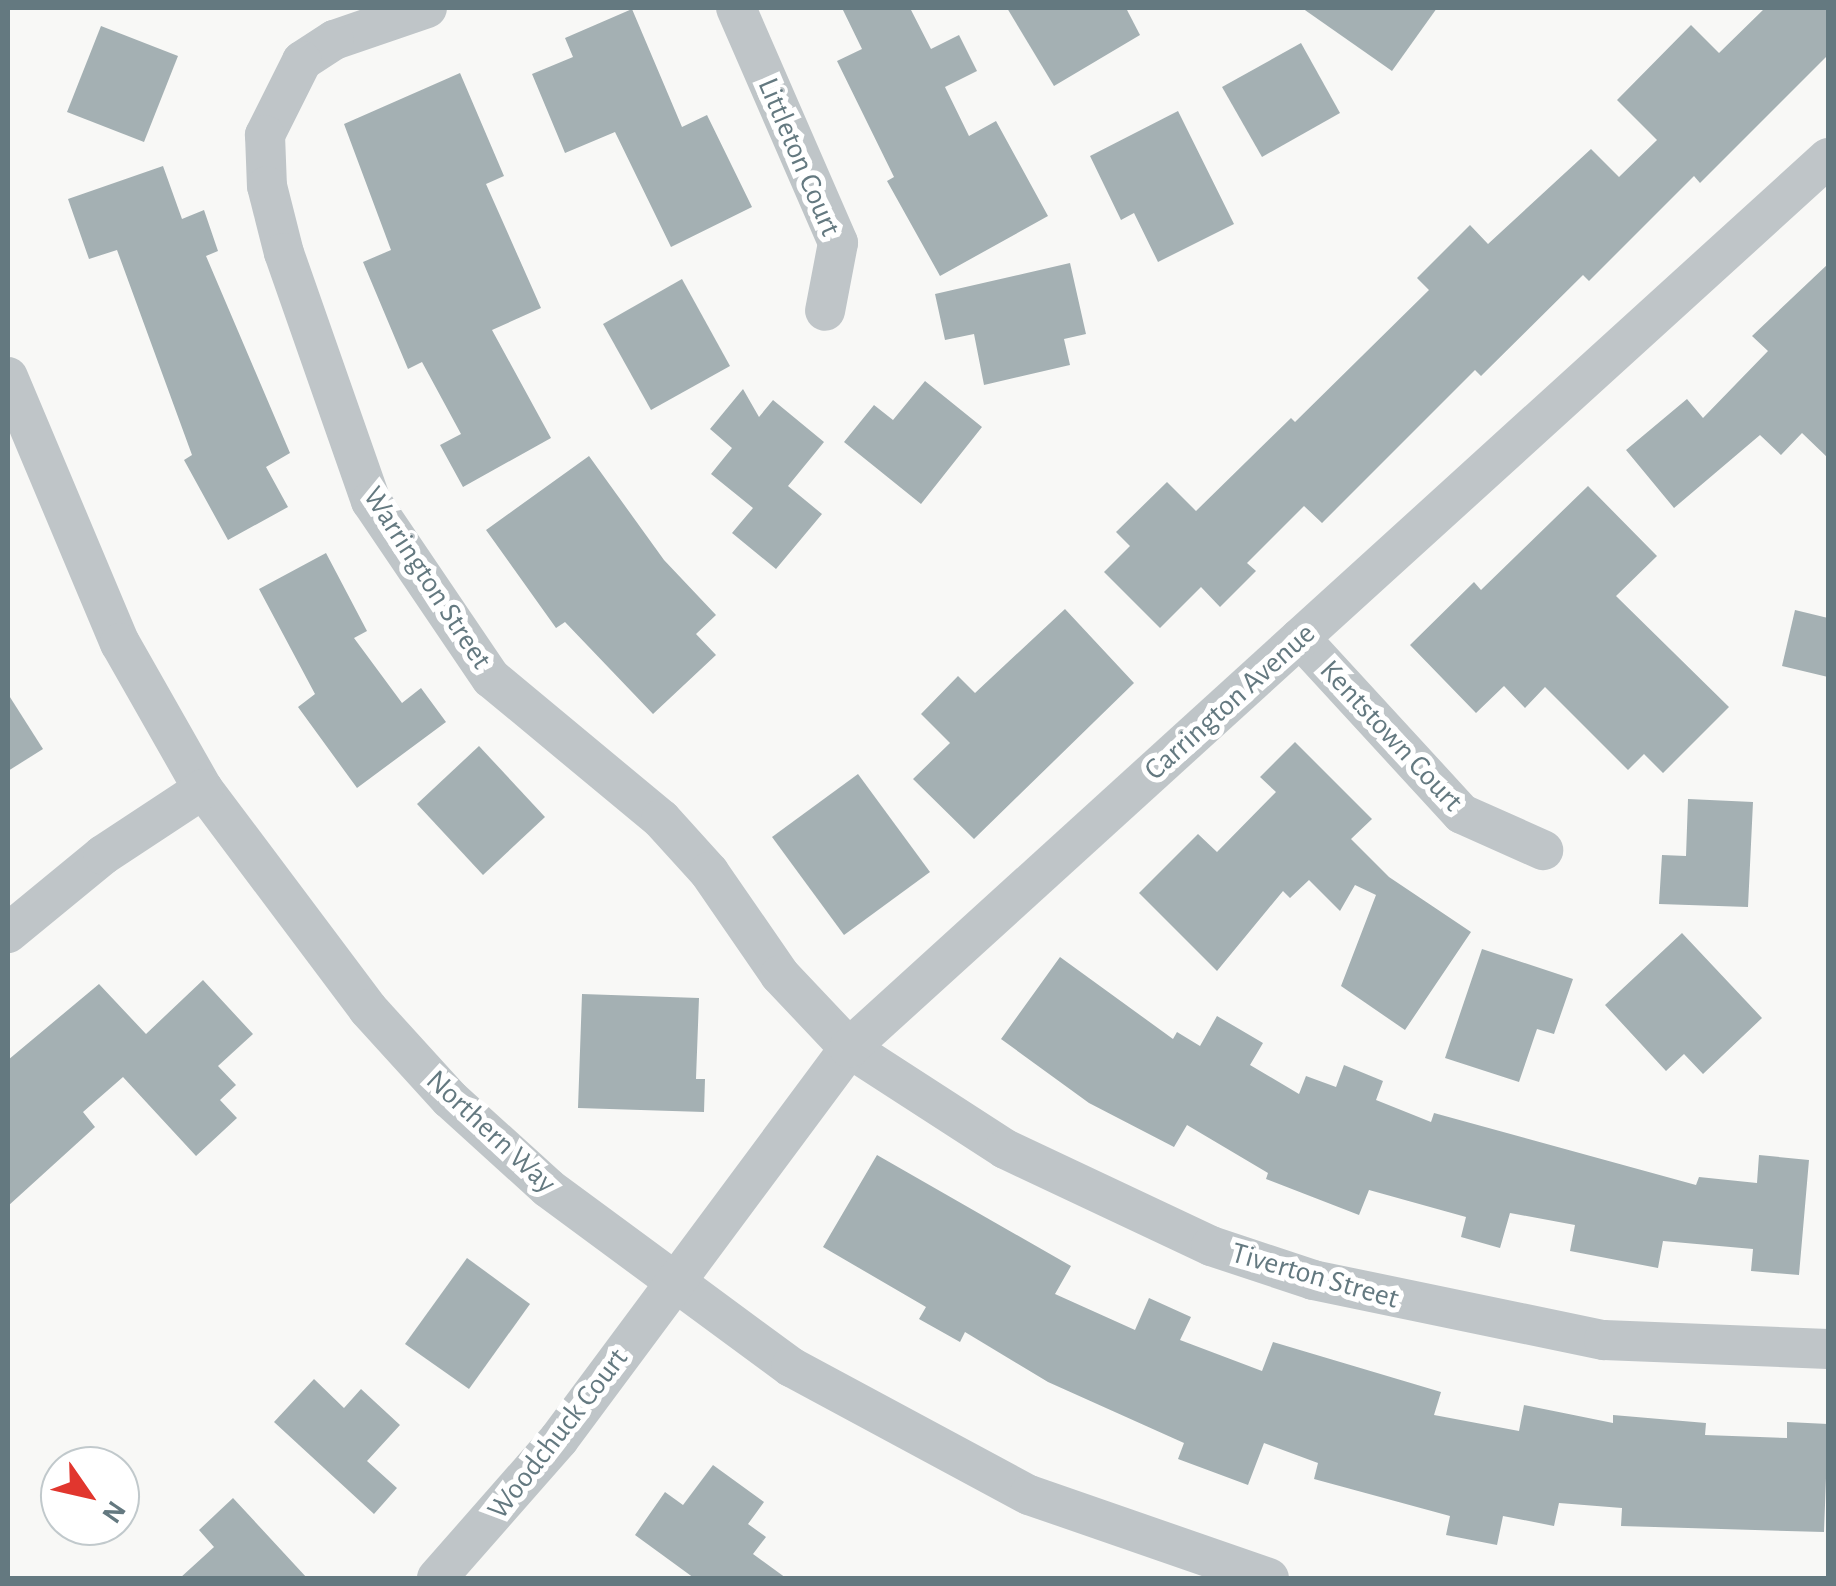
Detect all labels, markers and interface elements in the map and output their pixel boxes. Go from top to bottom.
street label: Littleton Court [750,73,848,241]
street label: Warrington Street [355,480,499,676]
street label: Carrington Avenue [1137,616,1323,788]
street label: Kentstown Court [1312,653,1470,819]
street label: Northern Way [419,1063,563,1201]
street label: Tiverton Street [1227,1235,1403,1317]
street label: Woodchuck Court [480,1341,636,1527]
north arrow [40,1446,140,1546]
text: N [96,1496,130,1528]

